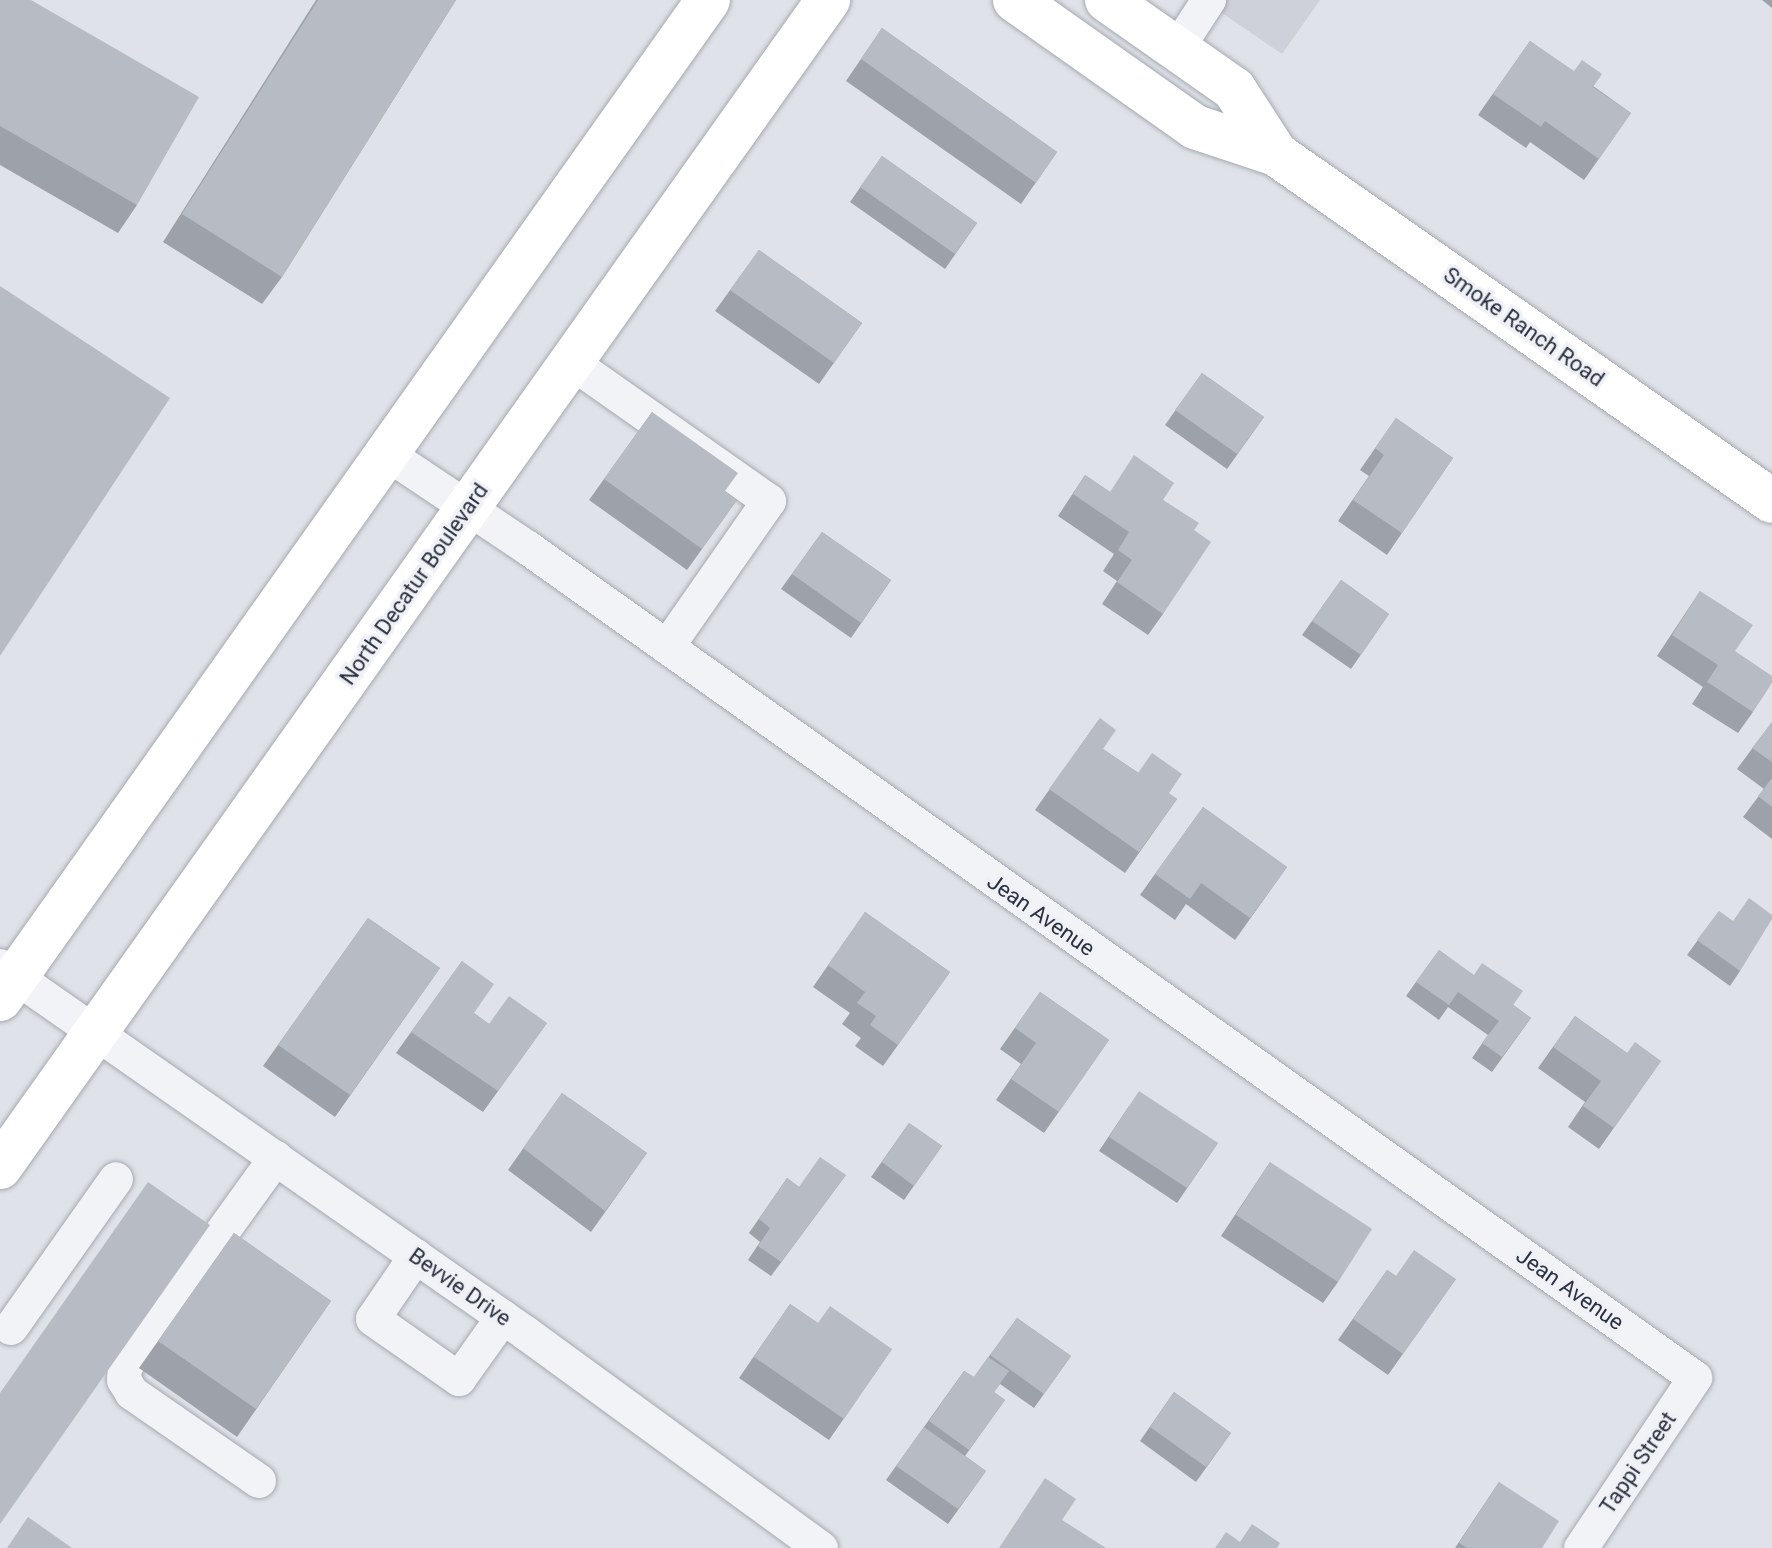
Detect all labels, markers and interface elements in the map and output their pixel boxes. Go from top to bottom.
street label: Smoke Ranch Road [1439,262,1609,392]
street label: North Decatur Boulevard [334,478,494,690]
street label: Jean Avenue [982,868,1100,962]
street label: Bevvie Drive [404,1242,516,1332]
street label: Jean Avenue [1511,1242,1629,1336]
street label: Tappi Street [1594,1407,1682,1519]

